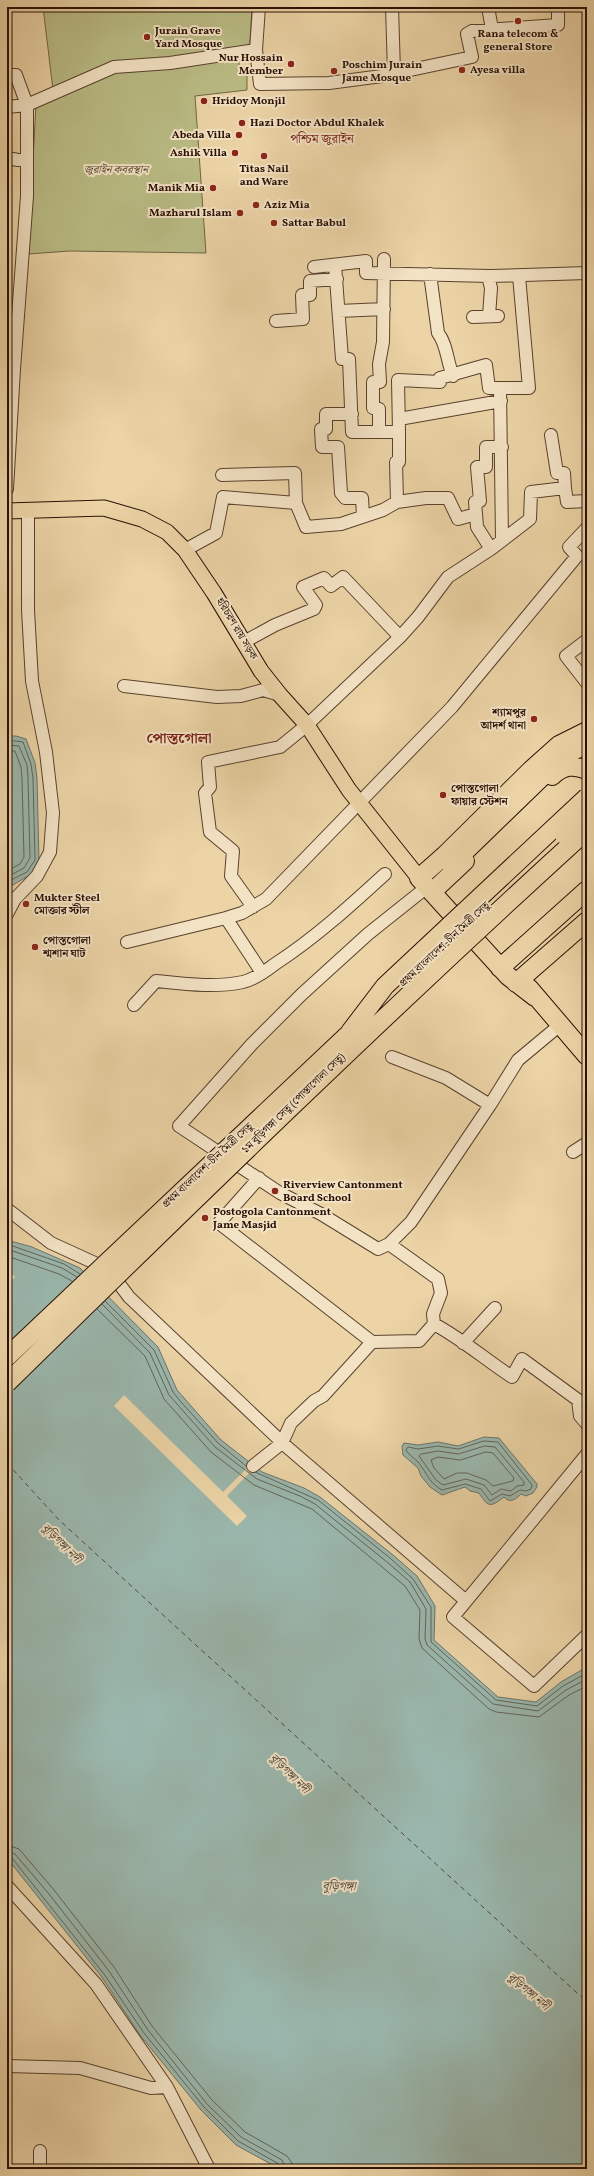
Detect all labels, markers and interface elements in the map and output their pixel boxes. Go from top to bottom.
marker: Rana telecom & general Store [513,16,523,26]
place label: Jurain Grave Yard Mosque [154,24,222,52]
place label: Rana telecom & general Store [478,27,558,55]
marker: Jurain Grave Yard Mosque [142,32,152,42]
place label: Nur Hossain Member [219,51,284,79]
place label: Poschim Jurain Jame Mosque [341,58,422,86]
marker: Nur Hossain Member [286,59,296,69]
place label: Ayesa villa [470,63,525,78]
marker: Ayesa villa [457,65,467,75]
marker: Poschim Jurain Jame Mosque [329,66,339,76]
place label: Hridoy Monjil [212,94,286,109]
marker: Hridoy Monjil [199,96,209,106]
place label: Hazi Doctor Abdul Khalek [250,116,385,131]
marker: Hazi Doctor Abdul Khalek [237,118,247,128]
place label: Abeda Villa [172,128,231,143]
marker: Abeda Villa [234,130,244,140]
district label: পশ্চিম জুরাইন [290,131,355,149]
place label: Ashik Villa [170,146,227,161]
marker: Ashik Villa [230,148,240,158]
marker: Titas Nail and Ware [259,151,269,161]
park label: জুরাইন কবরস্থান [84,162,150,178]
place label: Titas Nail and Ware [239,162,289,190]
place label: Manik Mia [148,181,205,196]
marker: Manik Mia [208,183,218,193]
place label: Aziz Mia [264,198,310,213]
marker: Aziz Mia [251,200,261,210]
place label: Mazharul Islam [149,206,232,221]
marker: Mazharul Islam [235,208,245,218]
place label: Sattar Babul [282,216,346,231]
marker: Sattar Babul [269,218,279,228]
street label: হরিচরণ রায় সড়ক [211,594,261,664]
place label: শ্যামপুর আদর্শ থানা [480,706,527,734]
marker: শ্যামপুর আদর্শ থানা [529,714,539,724]
district label: পোস্তগোলা [146,729,212,750]
place label: পোস্তগোলা ফায়ার স্টেশন [450,782,509,810]
marker: পোস্তগোলা ফায়ার স্টেশন [438,790,448,800]
place label: Mukter Steel মোক্তার স্টীল [34,891,100,919]
street label: প্রথম বাংলাদেশ-চীন মৈত্রী সেতু [396,897,495,991]
marker: Mukter Steel মোক্তার স্টীল [21,899,31,909]
place label: পোস্তগোলা শ্মশান ঘাট [42,934,91,962]
marker: পোস্তগোলা শ্মশান ঘাট [30,942,40,952]
street label: ১ম বুড়িগঙ্গা সেতু (পোস্তাগোলা সেতু) [239,1050,349,1158]
street label: প্রথম বাংলাদেশ-চীন মৈত্রী সেতু [159,1118,258,1212]
place label: Riverview Cantonment Board School [283,1178,403,1206]
marker: Riverview Cantonment Board School [270,1186,280,1196]
place label: Postogola Cantonment Jame Masjid [212,1205,331,1233]
marker: Postogola Cantonment Jame Masjid [200,1213,210,1223]
water label: বুড়িগঙ্গা নদী [38,1520,86,1569]
water label: বুড়িগঙ্গা নদী [266,1750,314,1799]
water label: বুড়িগঙ্গা [322,1878,357,1895]
water label: বুড়িগঙ্গা নদী [504,1969,554,2015]

